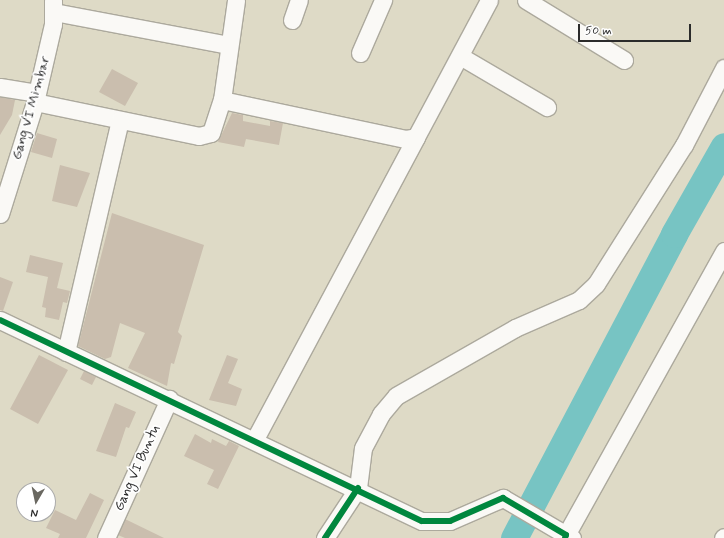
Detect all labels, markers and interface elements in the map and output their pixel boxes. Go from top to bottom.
scale bar [580,16,693,42]
text: 50 m [585,23,612,39]
street label: Gang VI Mimbar [9,56,53,160]
street label: Gang VI Buntu [111,423,163,513]
north arrow [16,482,56,522]
text: N [30,505,39,520]

